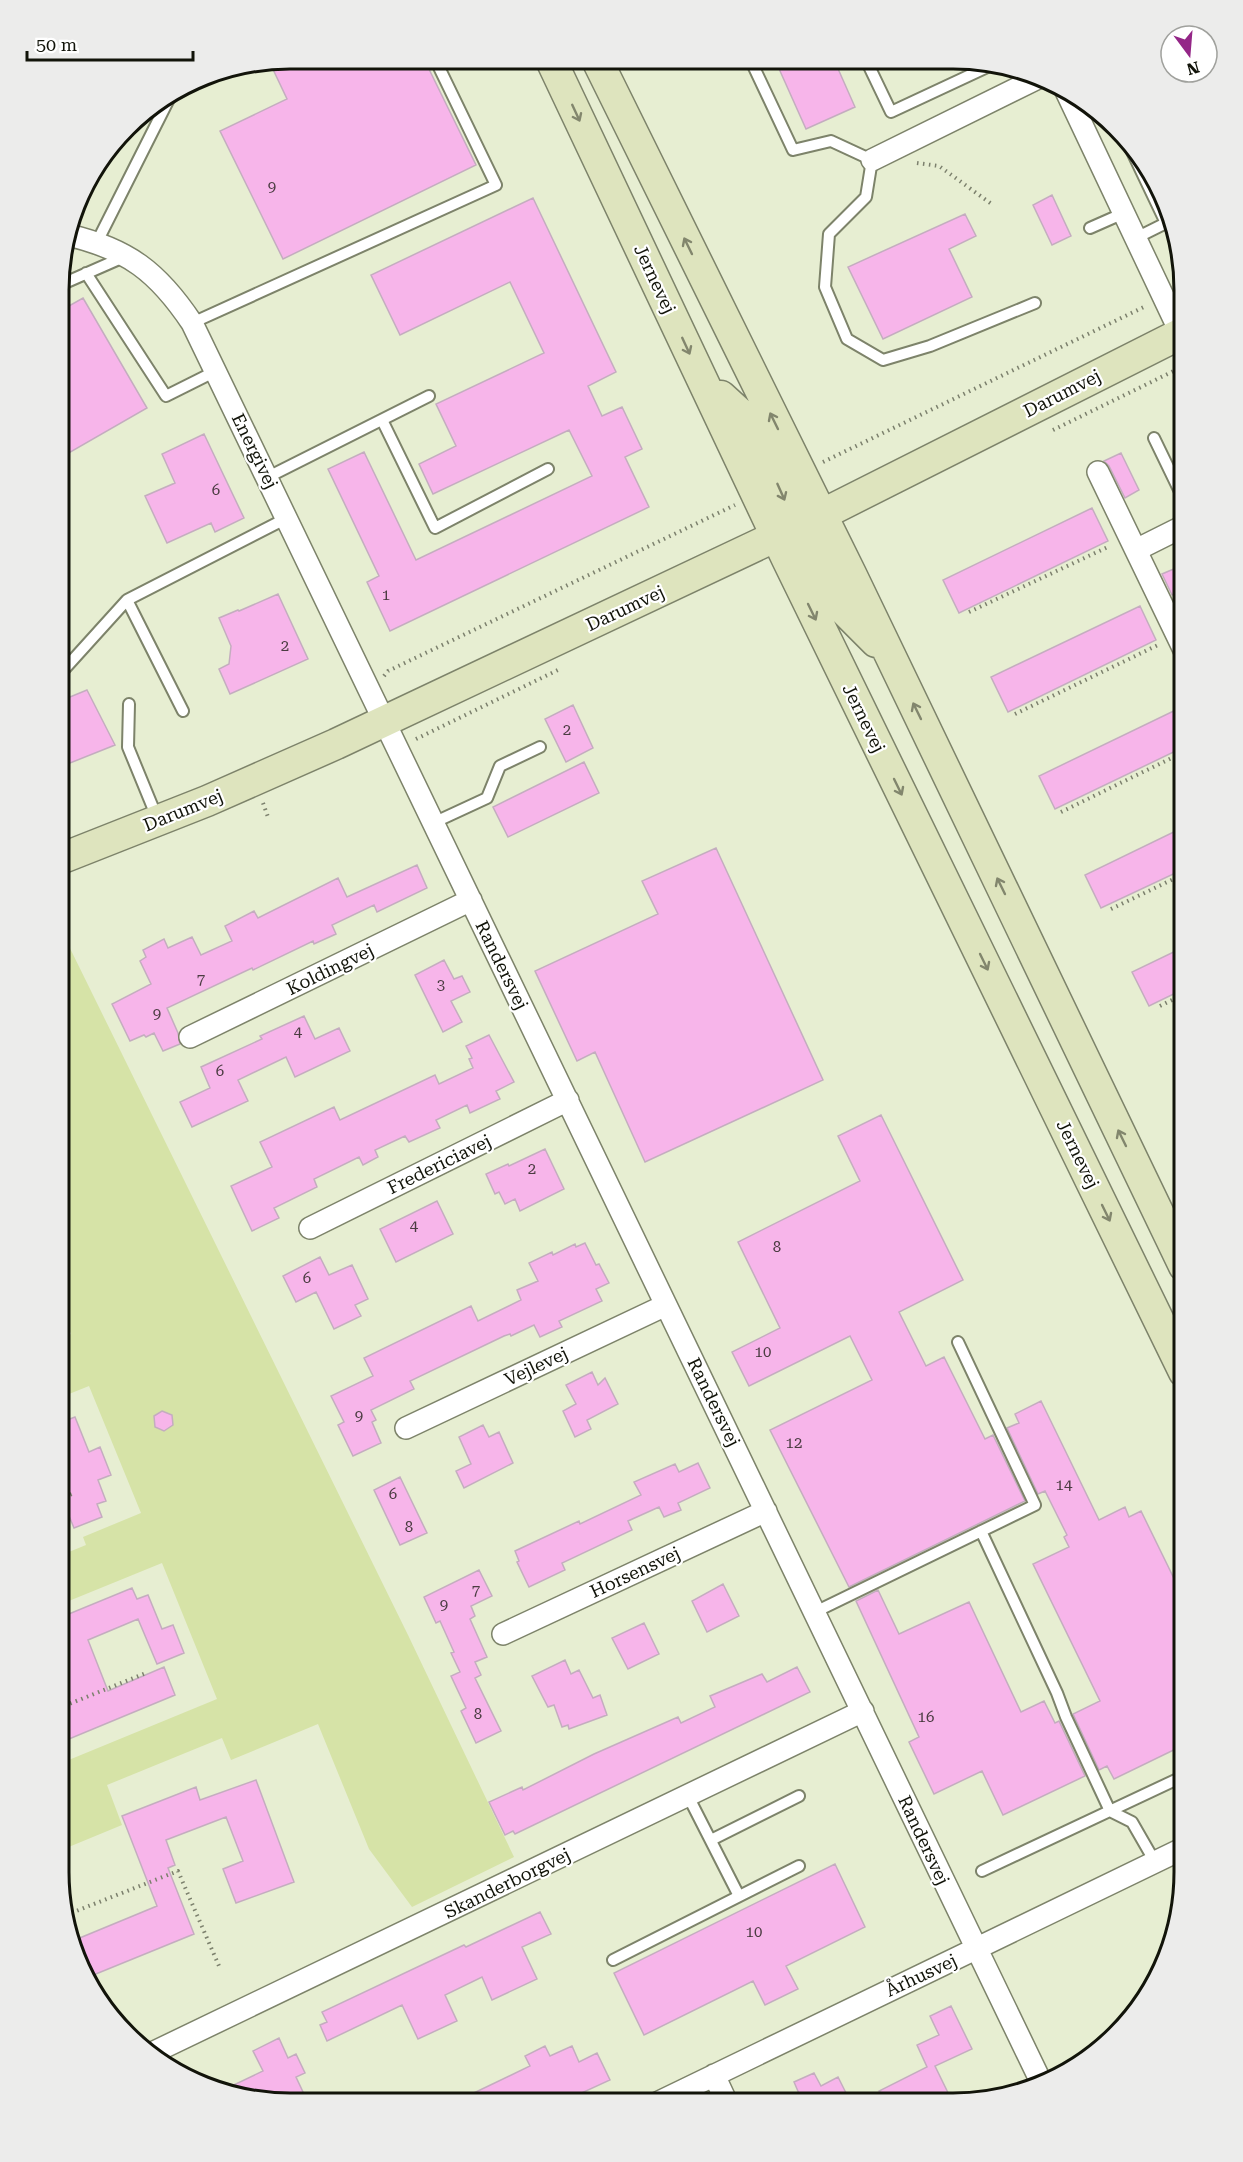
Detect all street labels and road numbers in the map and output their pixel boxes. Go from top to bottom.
street label: Jernevej [630,241,680,317]
street label: Darumvej [1020,365,1104,421]
street label: Energivej [228,410,282,492]
street label: Darumvej [583,581,667,635]
street label: Jernevej [838,680,890,756]
street label: Darumvej [140,785,226,835]
street label: Randersvej [471,917,533,1013]
street label: Koldingvej [283,939,377,999]
street label: Jernevej [1052,1116,1104,1192]
street label: Fredericiavej [384,1130,494,1198]
street label: Vejlevej [501,1342,571,1390]
street label: Randersvej [683,1354,745,1450]
street label: Horsensvej [587,1542,683,1602]
street label: Randersvej [894,1792,954,1888]
street label: Skanderborgvej [441,1843,573,1923]
street label: Århusvej [882,1949,960,2001]

